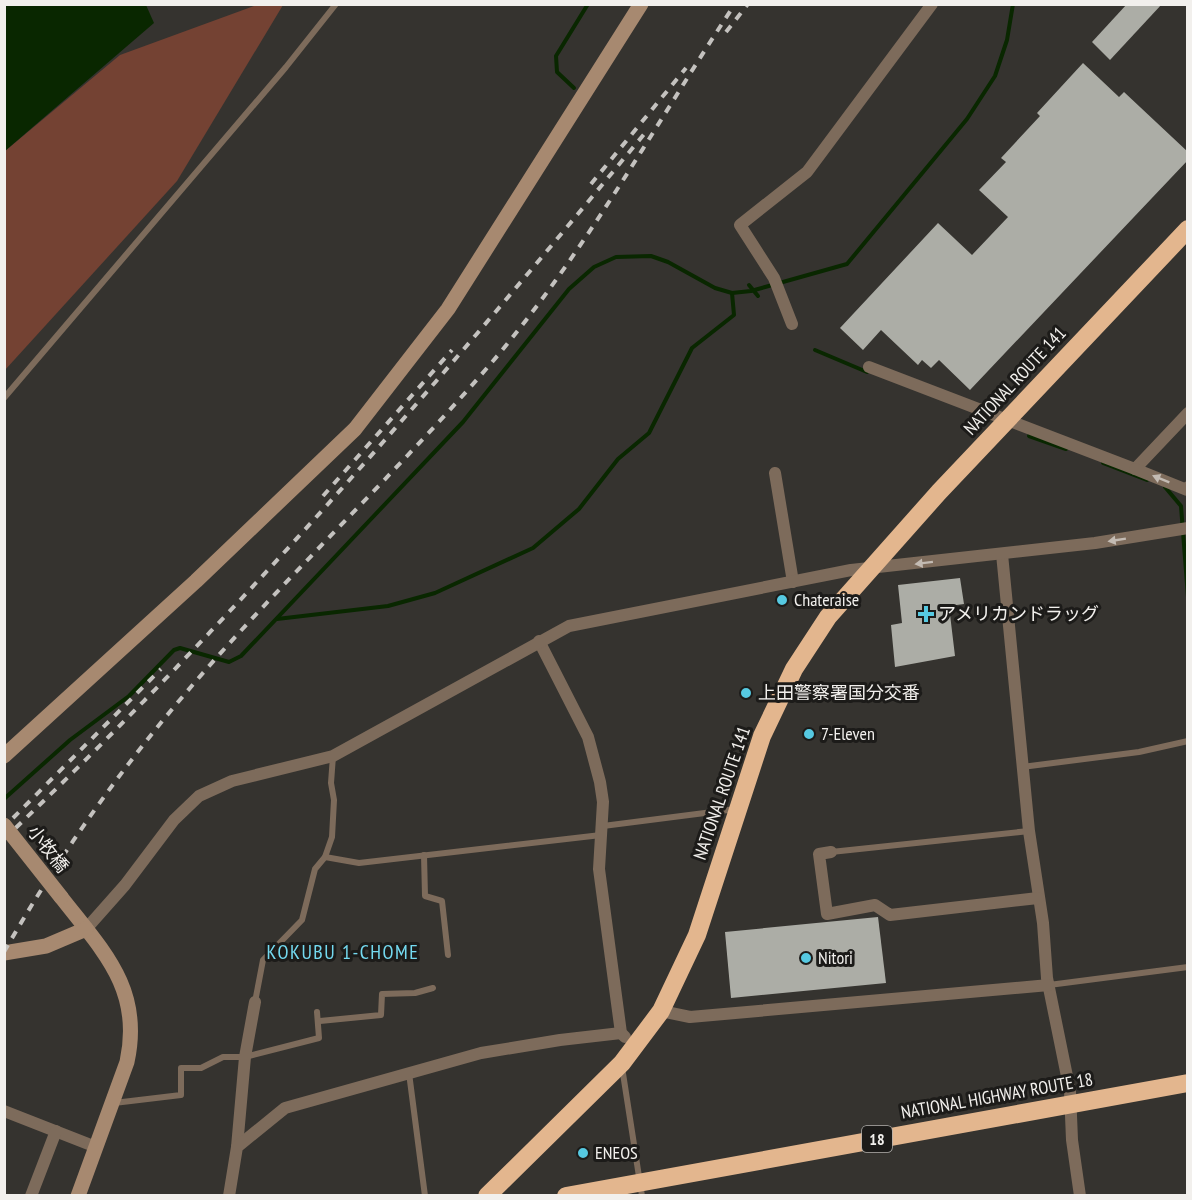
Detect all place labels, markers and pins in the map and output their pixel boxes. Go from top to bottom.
place label: Chateraise [794,588,859,611]
marker: Chateraise [775,593,789,607]
place label: アメリカンドラッグ [938,602,1099,625]
marker: アメリカンドラッグ [919,607,933,621]
place label: 上田警察署国分交番 [758,681,920,704]
marker: 上田警察署国分交番 [739,686,753,700]
place label: 7-Eleven [821,722,875,745]
marker: 7-Eleven [802,727,816,741]
place label: Nitori [818,946,853,969]
marker: Nitori [799,951,813,965]
place label: ENEOS [595,1141,638,1164]
marker: ENEOS [576,1146,590,1160]

